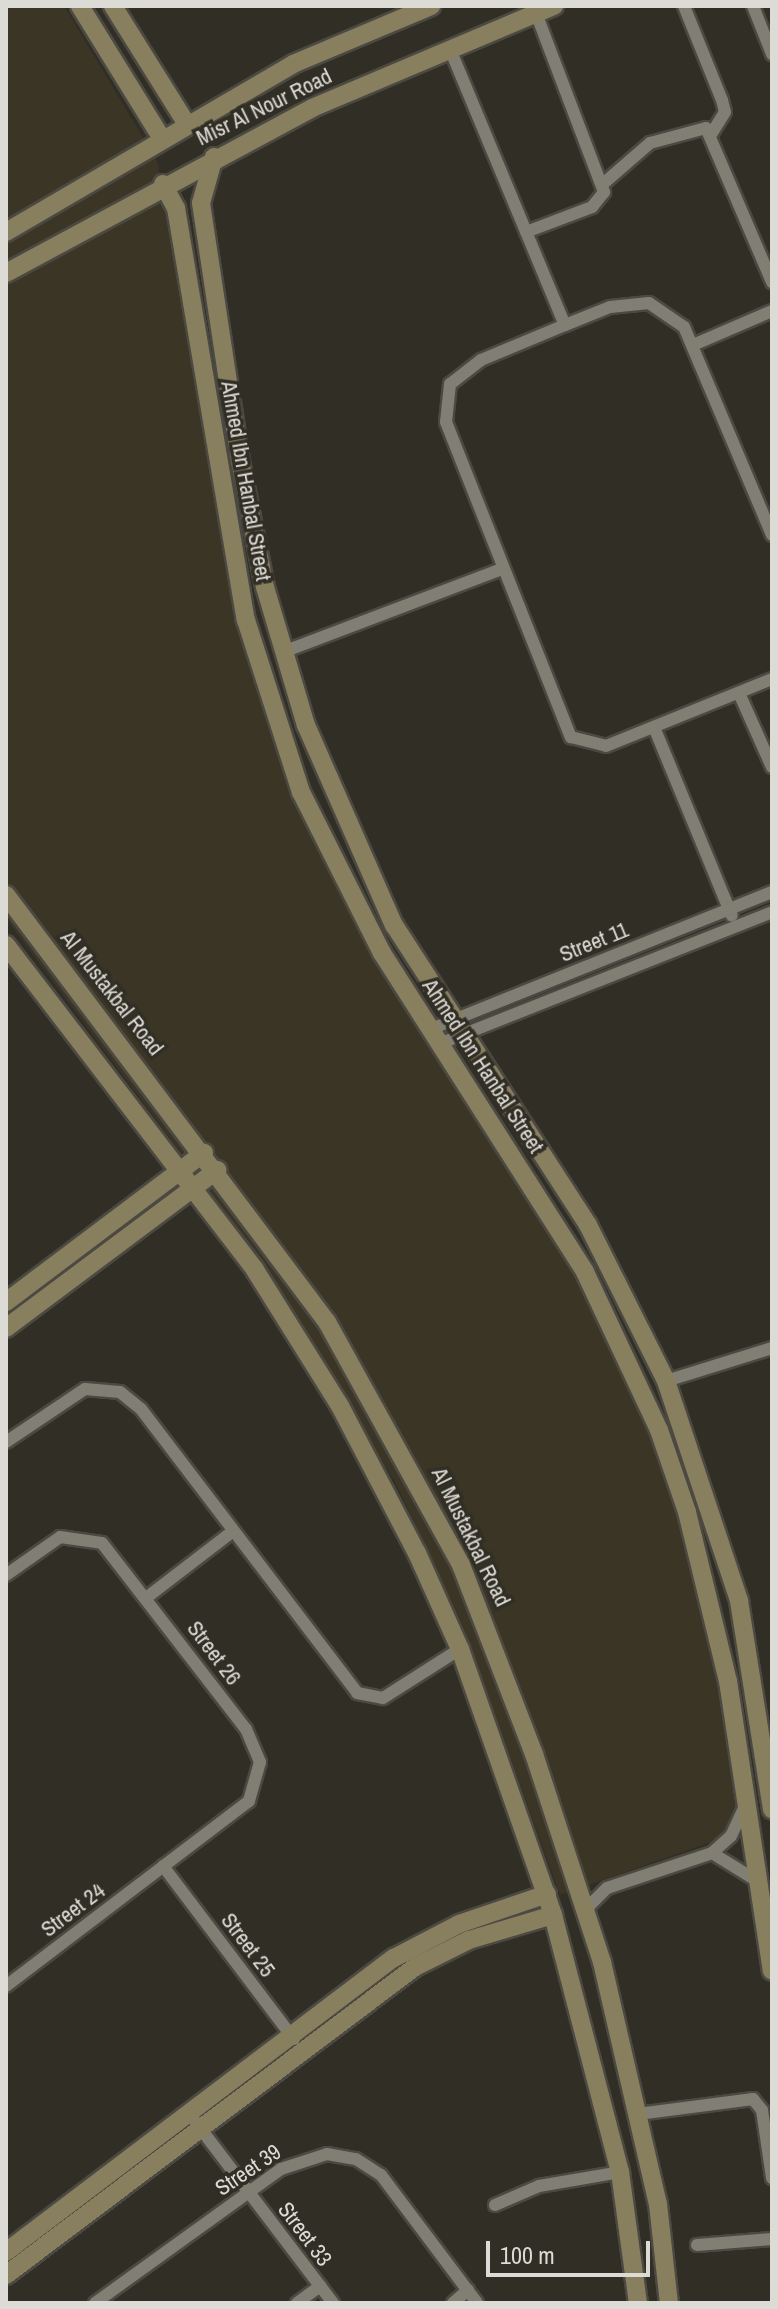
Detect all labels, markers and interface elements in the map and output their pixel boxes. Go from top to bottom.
street label: Misr Al Nour Road [192,63,336,151]
street label: Ahmed Ibn Hanbal Street [215,379,277,583]
street label: Street 11 [556,916,632,968]
street label: Al Mustakbal Road [55,925,169,1061]
street label: Ahmed Ibn Hanbal Street [417,974,549,1158]
street label: Al Mustakbal Road [426,1463,516,1611]
street label: Street 26 [181,1616,247,1690]
street label: Street 24 [36,1877,110,1943]
street label: Street 25 [215,1908,281,1982]
street label: Street 39 [210,2139,286,2201]
street label: Street 33 [272,2197,338,2271]
scale bar [490,2225,654,2275]
text: 100 m [500,2239,555,2271]

